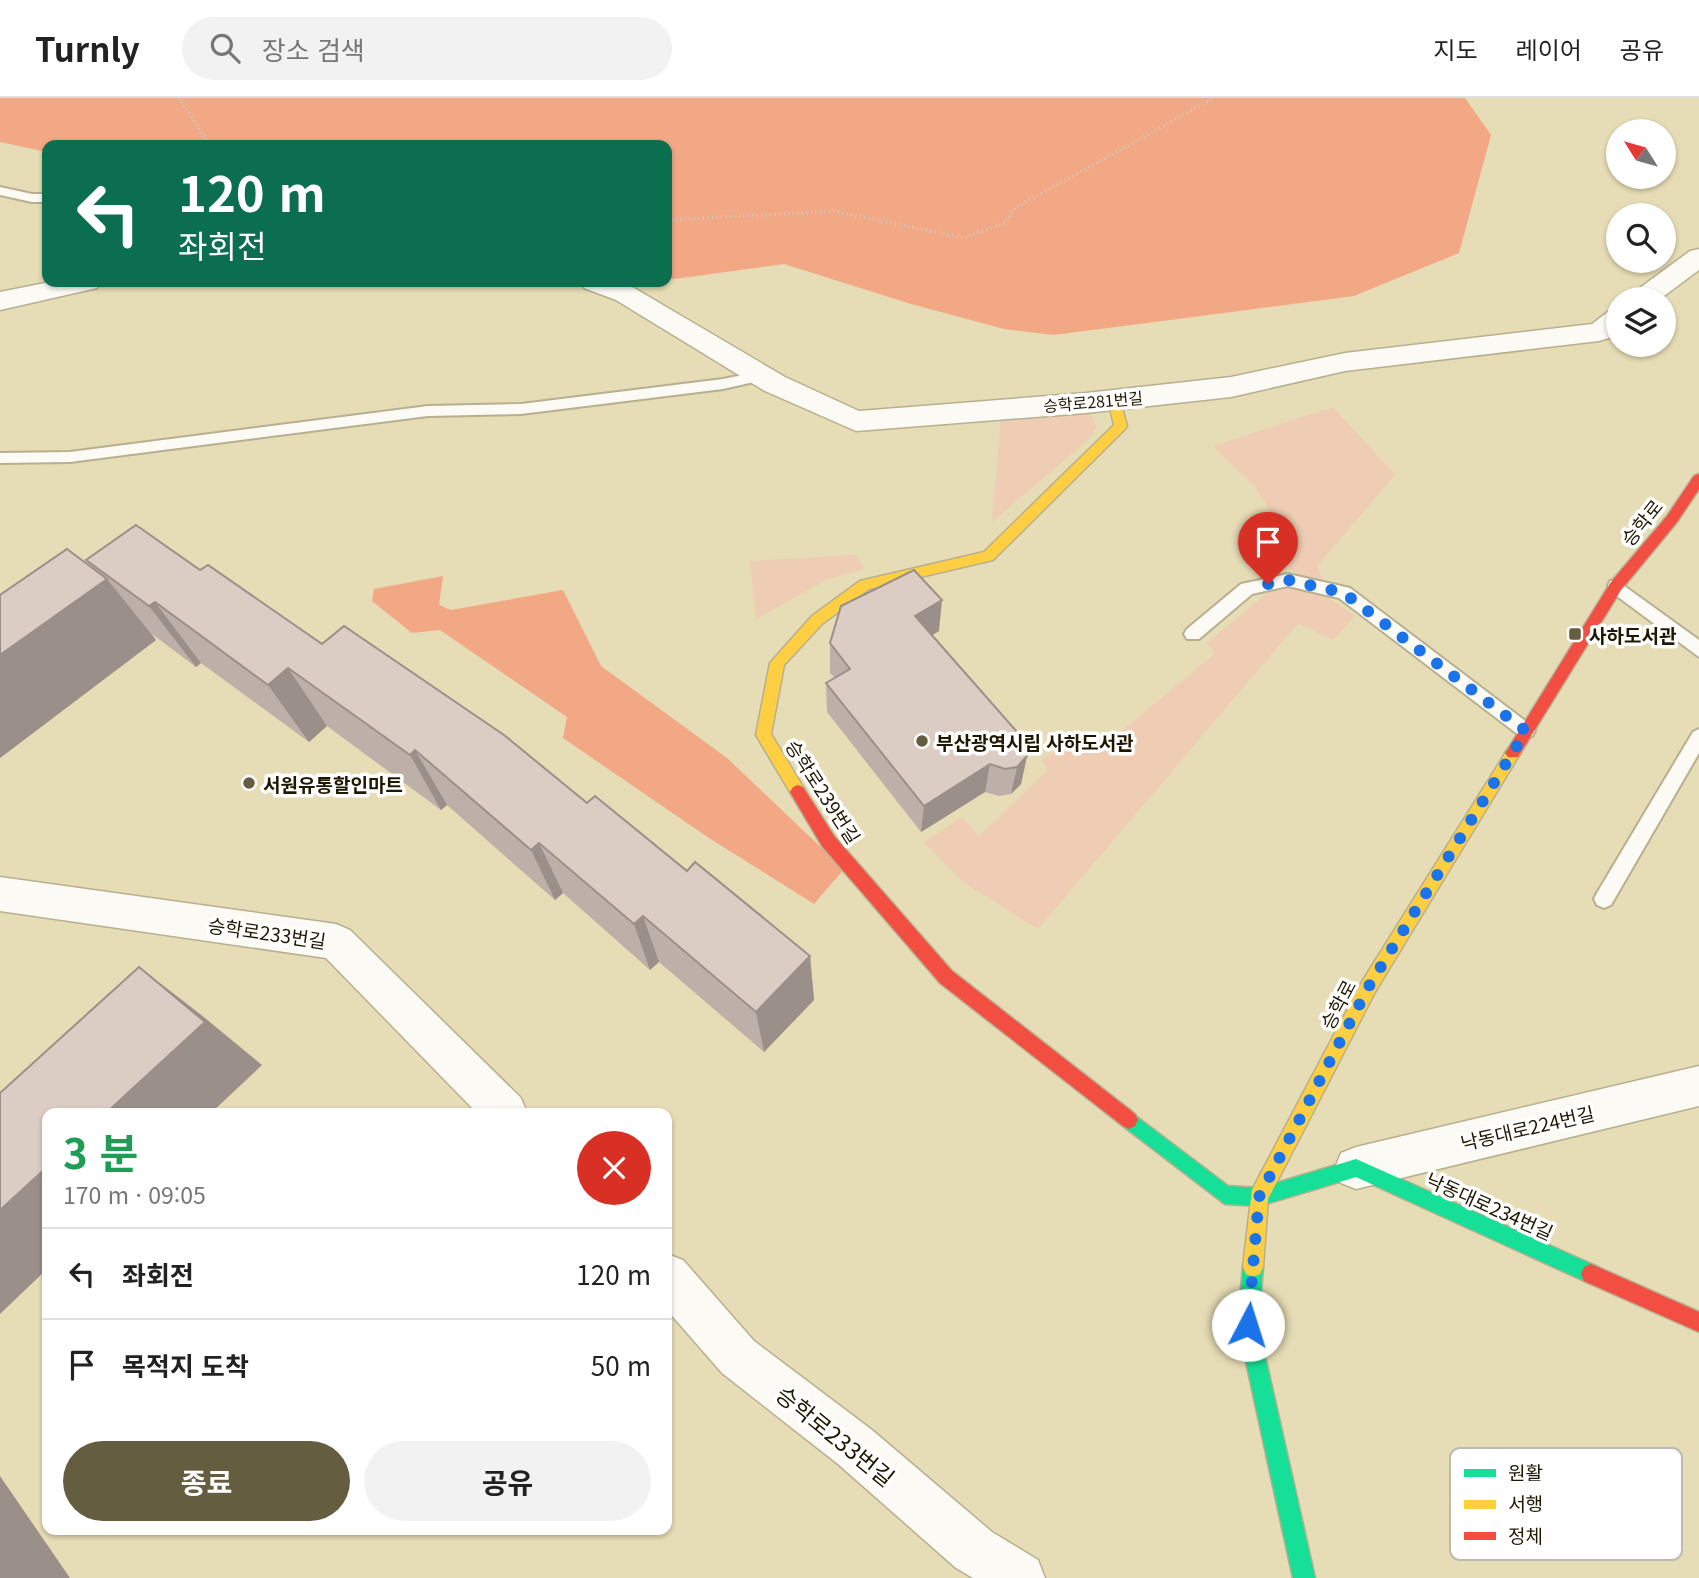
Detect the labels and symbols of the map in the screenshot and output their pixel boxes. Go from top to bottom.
north arrow [1606,119,1676,189]
street label: 승학로281번길 [1042,385,1144,417]
street label: 승학로 [1614,493,1668,551]
pin [1238,512,1298,584]
place label: 사하도서관 [1589,621,1677,648]
marker: 사하도서관 [1567,626,1583,642]
place label: 부산광역시립 사하도서관 [936,728,1134,755]
marker: 부산광역시립 사하도서관 [914,733,930,749]
street label: 승학로239번길 [780,734,868,848]
place label: 서원유통할인마트 [263,770,403,797]
marker: 서원유통할인마트 [241,775,257,791]
street label: 승학로233번길 [206,910,328,954]
street label: 승학로 [1313,975,1361,1033]
street label: 낙동대로224번길 [1457,1098,1597,1156]
street label: 낙동대로234번길 [1422,1165,1558,1245]
position arrow [1211,1288,1285,1362]
street label: 승학로233번길 [769,1376,903,1494]
legend [1450,1448,1682,1560]
text: 원활 [1508,1458,1543,1485]
text: 서행 [1508,1489,1543,1516]
text: 정체 [1508,1521,1543,1548]

